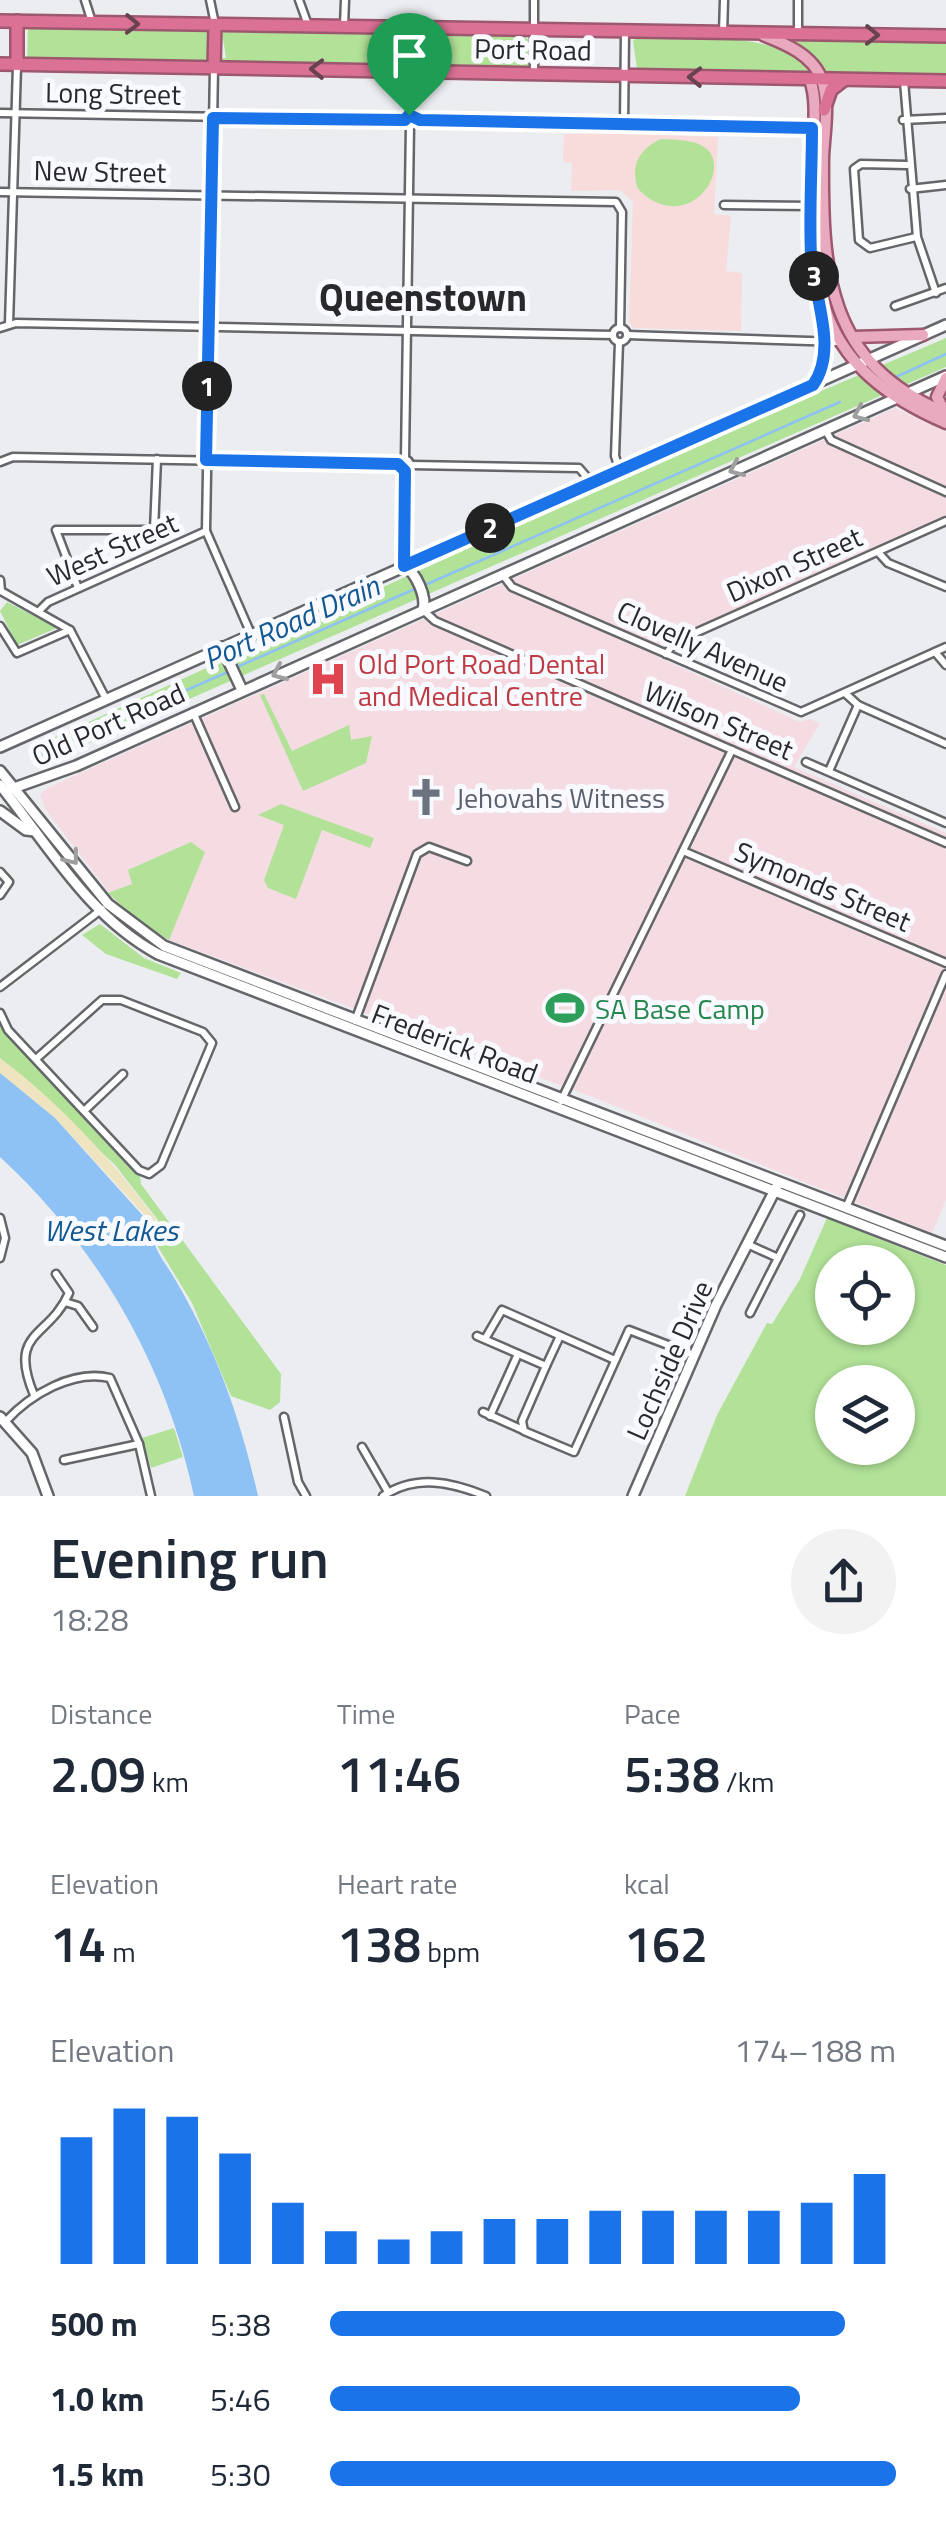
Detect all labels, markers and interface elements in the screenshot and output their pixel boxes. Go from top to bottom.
one-way arrow [125,13,141,34]
pin [367,13,452,116]
one-way arrow [864,24,880,46]
street label: Port Road [474,26,592,72]
icon: arrive [382,28,437,83]
one-way arrow [308,59,324,80]
one-way arrow [686,67,702,88]
street label: Long Street [45,70,181,116]
street label: New Street [33,148,167,194]
pin: 3 [789,251,839,301]
text: 3 [806,254,822,297]
district label: Queenstown [319,268,527,326]
pin: 1 [182,361,232,411]
text: 1 [199,364,215,407]
one-way arrow [852,402,870,422]
one-way arrow [728,457,746,477]
street label: West Street [39,501,185,597]
pin: 2 [465,503,515,553]
text: 2 [482,506,498,549]
street label: Dixon Street [719,515,869,613]
water label: Port Road Drain [196,562,387,681]
street label: Clovelly Avenue [610,589,796,703]
place label: Old Port Road Dental and Medical Centre [358,642,605,717]
hospital icon: Old Port Road Dental and Medical Centre [307,658,349,700]
one-way arrow [272,661,290,681]
street label: Wilson Street [638,669,801,771]
street label: Old Port Road [25,671,191,777]
church icon: Jehovahs Witness [405,776,447,818]
place label: Jehovahs Witness [456,776,665,819]
street label: Symonds Street [728,830,918,943]
one-way arrow [60,847,78,865]
sports icon: SA Base Camp [544,987,586,1029]
place label: SA Base Camp [595,987,765,1030]
street label: Frederick Road [366,992,544,1094]
water label: West Lakes [44,1207,180,1253]
map controls [815,1245,915,1465]
button: locate [815,1245,915,1345]
street label: Lochside Drive [615,1273,723,1447]
button: layers [815,1365,915,1465]
text: Evening run [50,1516,329,1599]
button: share [791,1529,896,1634]
text: 18:28 [50,1595,129,1643]
text: Distance [50,1692,152,1735]
text: Time [337,1692,395,1735]
text: Pace [624,1692,681,1735]
text: 2.09 [50,1735,146,1811]
text: 11:46 [337,1735,461,1811]
text: 5:38 [624,1735,720,1811]
text: km [146,1760,189,1803]
text: /km [720,1760,774,1803]
text: Elevation [50,1862,159,1905]
text: Heart rate [337,1862,457,1905]
text: kcal [624,1862,670,1905]
text: 14 [50,1905,106,1981]
text: 138 [337,1905,421,1981]
text: 162 [624,1905,708,1981]
text: m [106,1930,136,1973]
text: bpm [421,1930,480,1973]
text: Elevation [50,2026,174,2074]
text: 174–188 m [734,2026,896,2074]
text: 500 m [50,2300,138,2348]
text: 5:38 [210,2300,271,2348]
text: 1.0 km [50,2375,144,2423]
text: 5:46 [210,2375,271,2423]
text: 1.5 km [50,2450,144,2498]
text: 5:30 [210,2450,271,2498]

